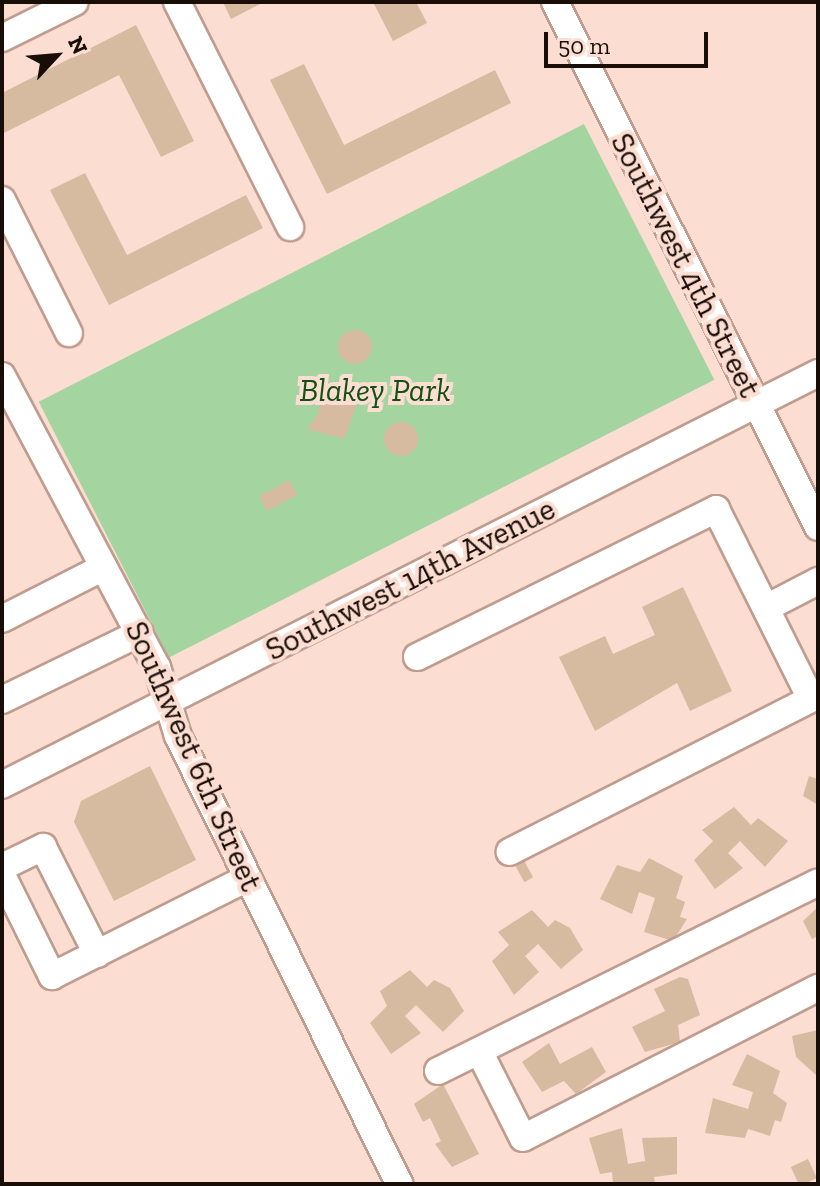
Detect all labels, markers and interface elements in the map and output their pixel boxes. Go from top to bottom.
north arrow [16,16,96,96]
scale bar [548,16,712,66]
text: 50 m [558,31,610,60]
text: N [62,32,94,59]
street label: Southwest 4th Street [603,126,769,404]
park label: Blakey Park [299,371,451,409]
street label: Southwest 14th Avenue [258,489,562,669]
street label: Southwest 6th Street [117,615,271,897]

